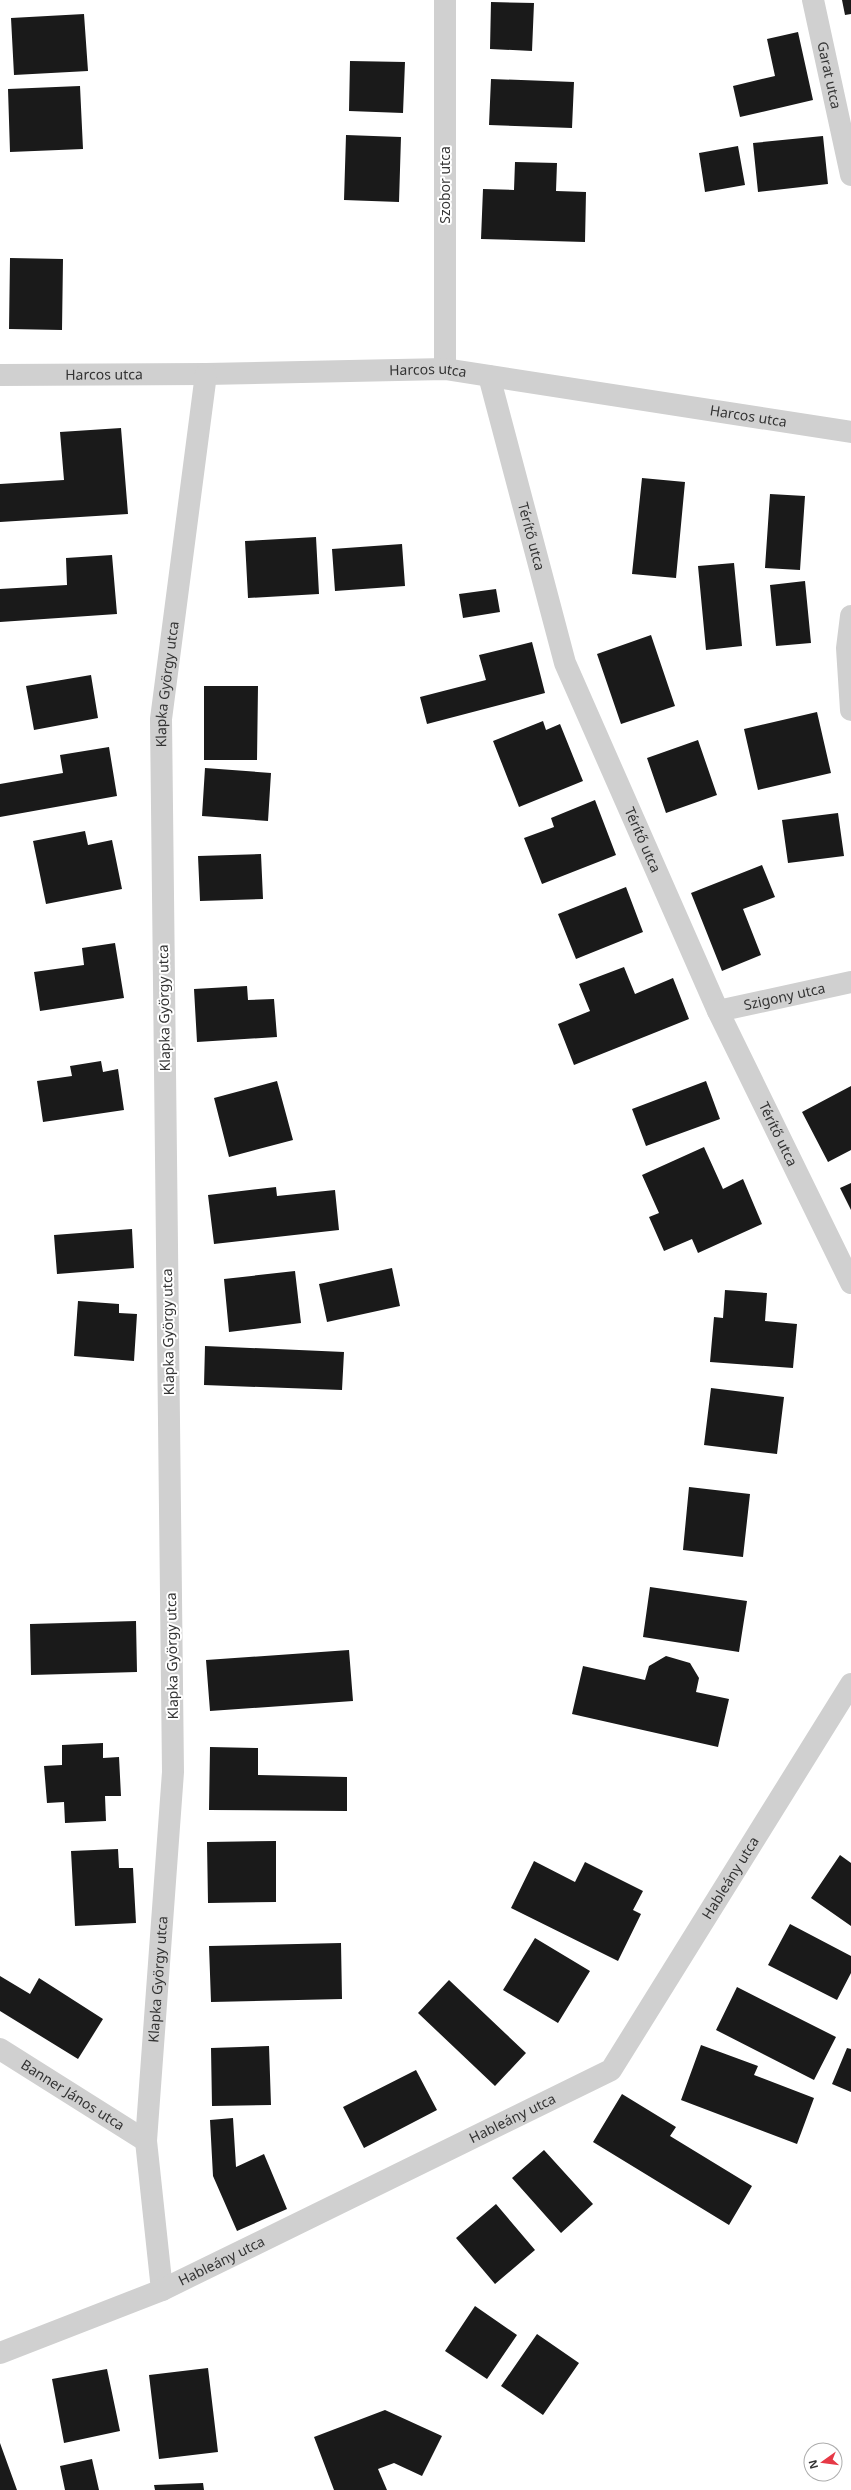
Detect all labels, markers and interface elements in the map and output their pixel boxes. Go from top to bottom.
street label: Garat utca [813,40,846,111]
street label: Szobor utca [435,146,454,224]
street label: Harcos utca [389,359,468,381]
street label: Harcos utca [65,364,143,384]
street label: Harcos utca [709,400,788,431]
street label: Térítő utca [514,500,550,572]
street label: Klapka György utca [151,620,183,748]
street label: Térítő utca [620,804,666,875]
street label: Klapka György utca [153,944,174,1072]
street label: Szigony utca [742,978,827,1014]
street label: Térítő utca [755,1098,802,1169]
street label: Klapka György utca [157,1268,178,1396]
street label: Klapka György utca [161,1592,182,1720]
street label: Hableány utca [697,1833,763,1923]
street label: Klapka György utca [143,1915,171,2043]
street label: Banner János utca [18,2055,128,2134]
street label: Hableány utca [466,2089,559,2147]
street label: Hableány utca [175,2231,268,2290]
north arrow [803,2442,843,2482]
text: N [804,2458,821,2471]

